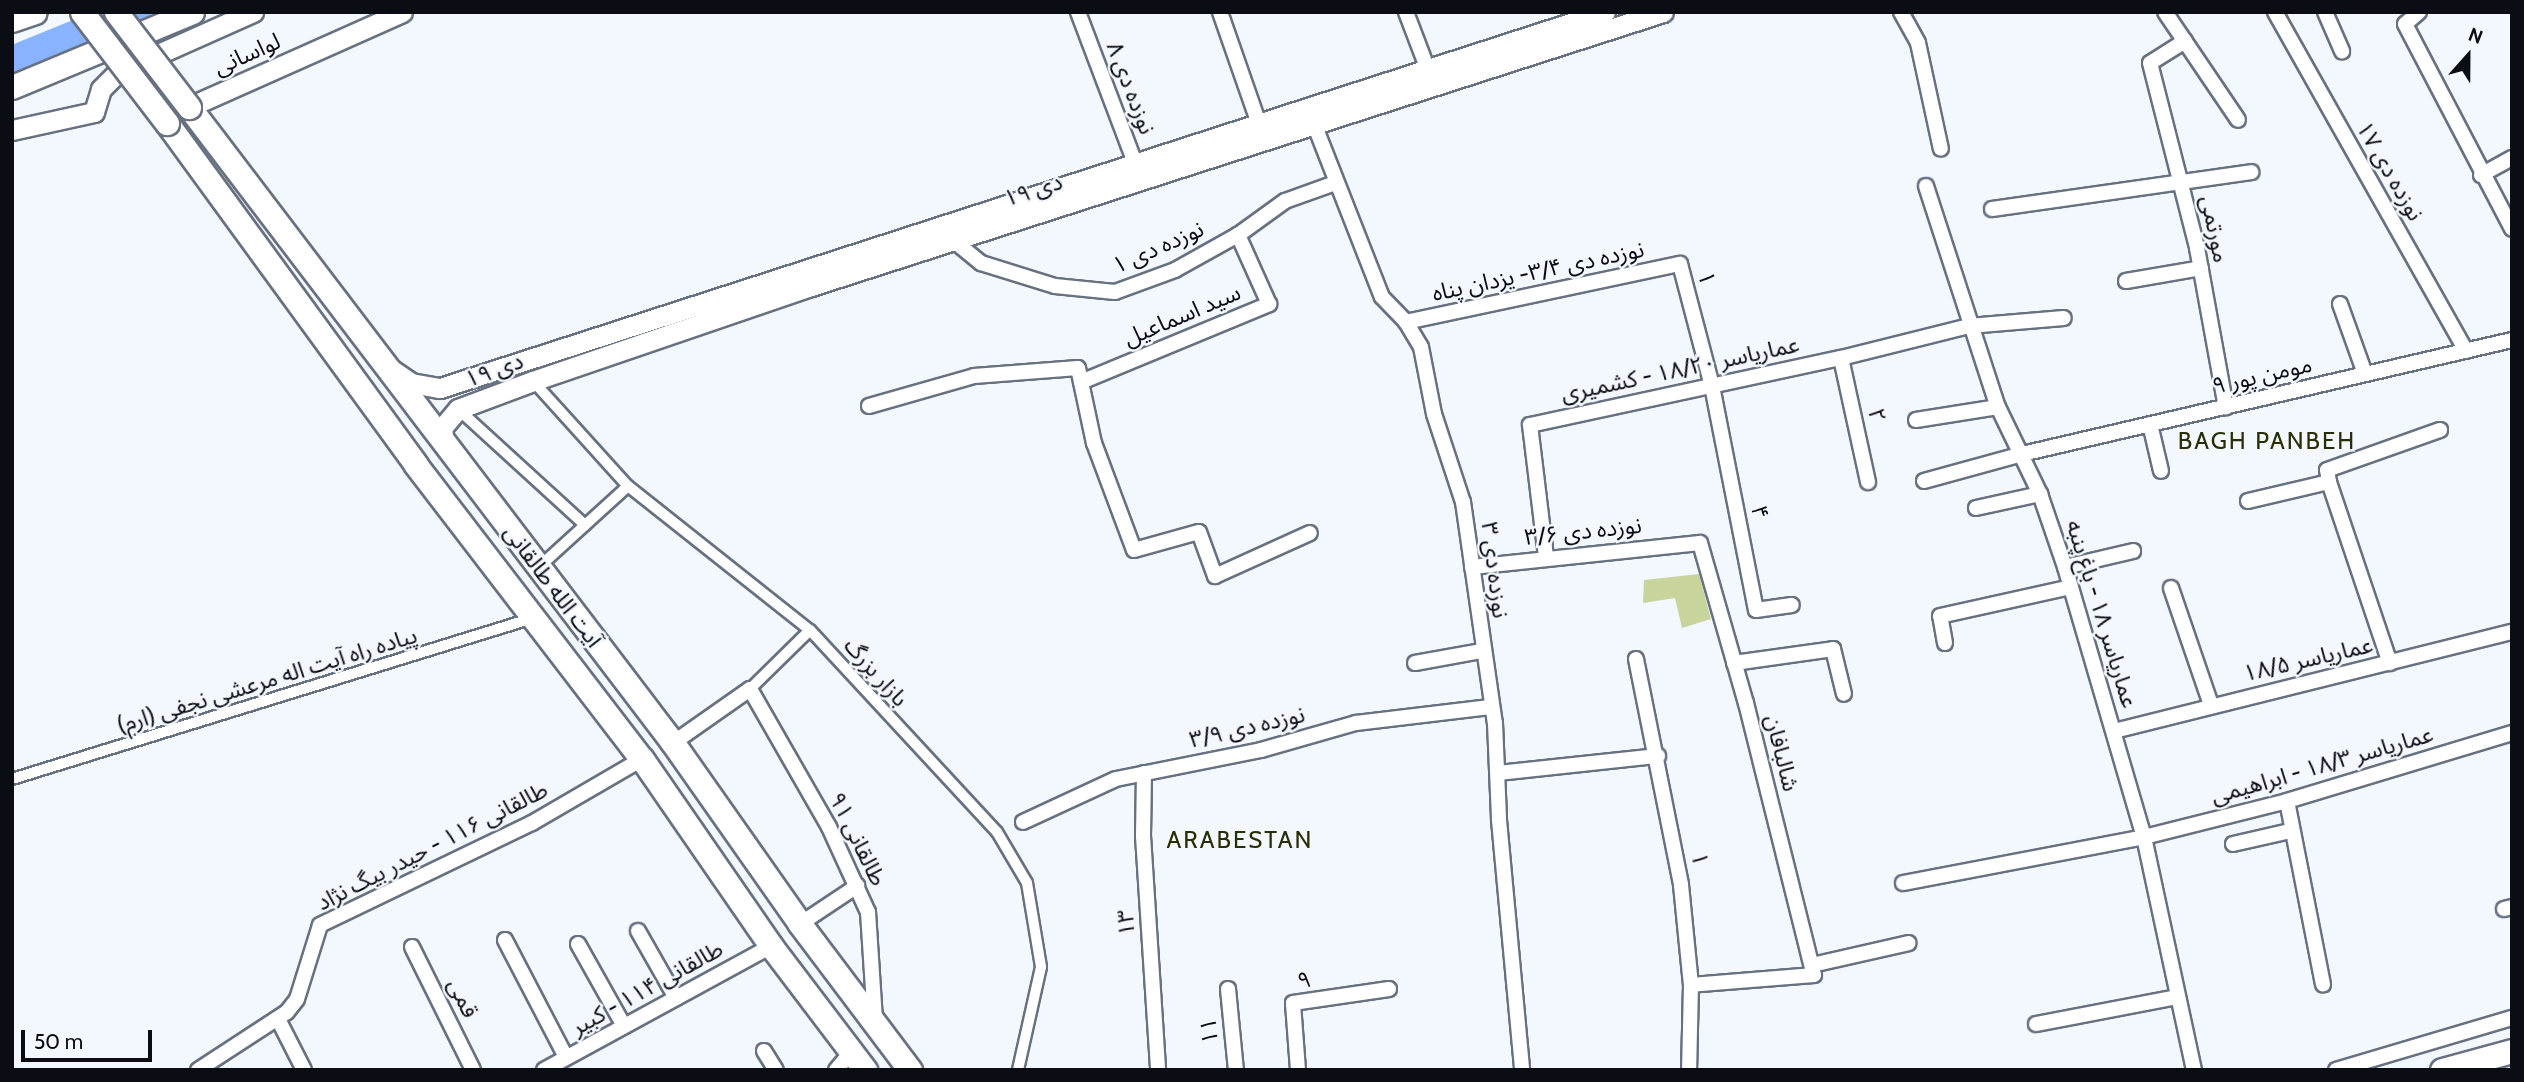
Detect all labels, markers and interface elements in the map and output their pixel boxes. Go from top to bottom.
north arrow [2433,21,2503,91]
text: N [2465,23,2486,49]
street label: لواسانی [209,27,285,81]
street label: نوزده دی ۸ [1101,38,1161,138]
street label: نوزده دی ۱۷ [2351,116,2429,226]
street label: ۱۹ دی [1000,168,1066,212]
street label: مورتمی [2194,193,2236,265]
street label: نوزده دی ۱ [1108,215,1208,279]
street label: نوزده دی ۳/۴- یزدان پناه [1429,235,1647,307]
street label: ۱ [1692,268,1722,288]
street label: سید اسماعیل [1119,278,1245,352]
street label: عماریاسر ۱۸/۲۰ - کشمیری [1558,330,1802,408]
street label: ۱۹ دی [461,347,527,393]
street label: مومن پور ۹ [2209,350,2315,400]
street label: ۲ [1862,405,1892,425]
district label: BAGH PANBEH [2179,427,2355,455]
street label: ۴ [1745,503,1775,521]
street label: نوزده دی ۳/۶ [1523,511,1643,551]
street label: عماریاسر ۱۸ - باغ پنبه [2060,517,2144,711]
street label: آیت الله طالقانی [498,519,608,653]
street label: نوزده دی ۳ [1475,520,1515,620]
street label: پیاده راه آیت اله مرعشی نجفی (ارم) [114,621,420,739]
street label: عماریاسر ۱۸/۵ [2241,631,2375,687]
street label: بازار بزرگ [838,632,914,712]
street label: نوزده دی ۳/۹ [1187,700,1307,754]
street label: شالبافان [1759,712,1805,794]
street label: عماریاسر ۱۸/۳ - ابراهیمی [2208,720,2436,810]
street label: طالقانی ۱۱۶ - حیدر بیگ نژاد [312,776,552,916]
street label: طالقانی ۹۱ [823,788,893,890]
district label: ARABESTAN [1168,826,1312,854]
street label: ۱ [1685,850,1715,868]
street label: ۱۳ [1111,909,1141,937]
street label: طالقانی ۱۱۴ - کبیر [566,935,728,1041]
street label: ۹ [1294,965,1314,995]
street label: قمی [442,974,484,1022]
scale bar [24,1016,156,1060]
street label: ۱۱ [1194,1016,1224,1046]
text: 50 m [34,1029,83,1054]

